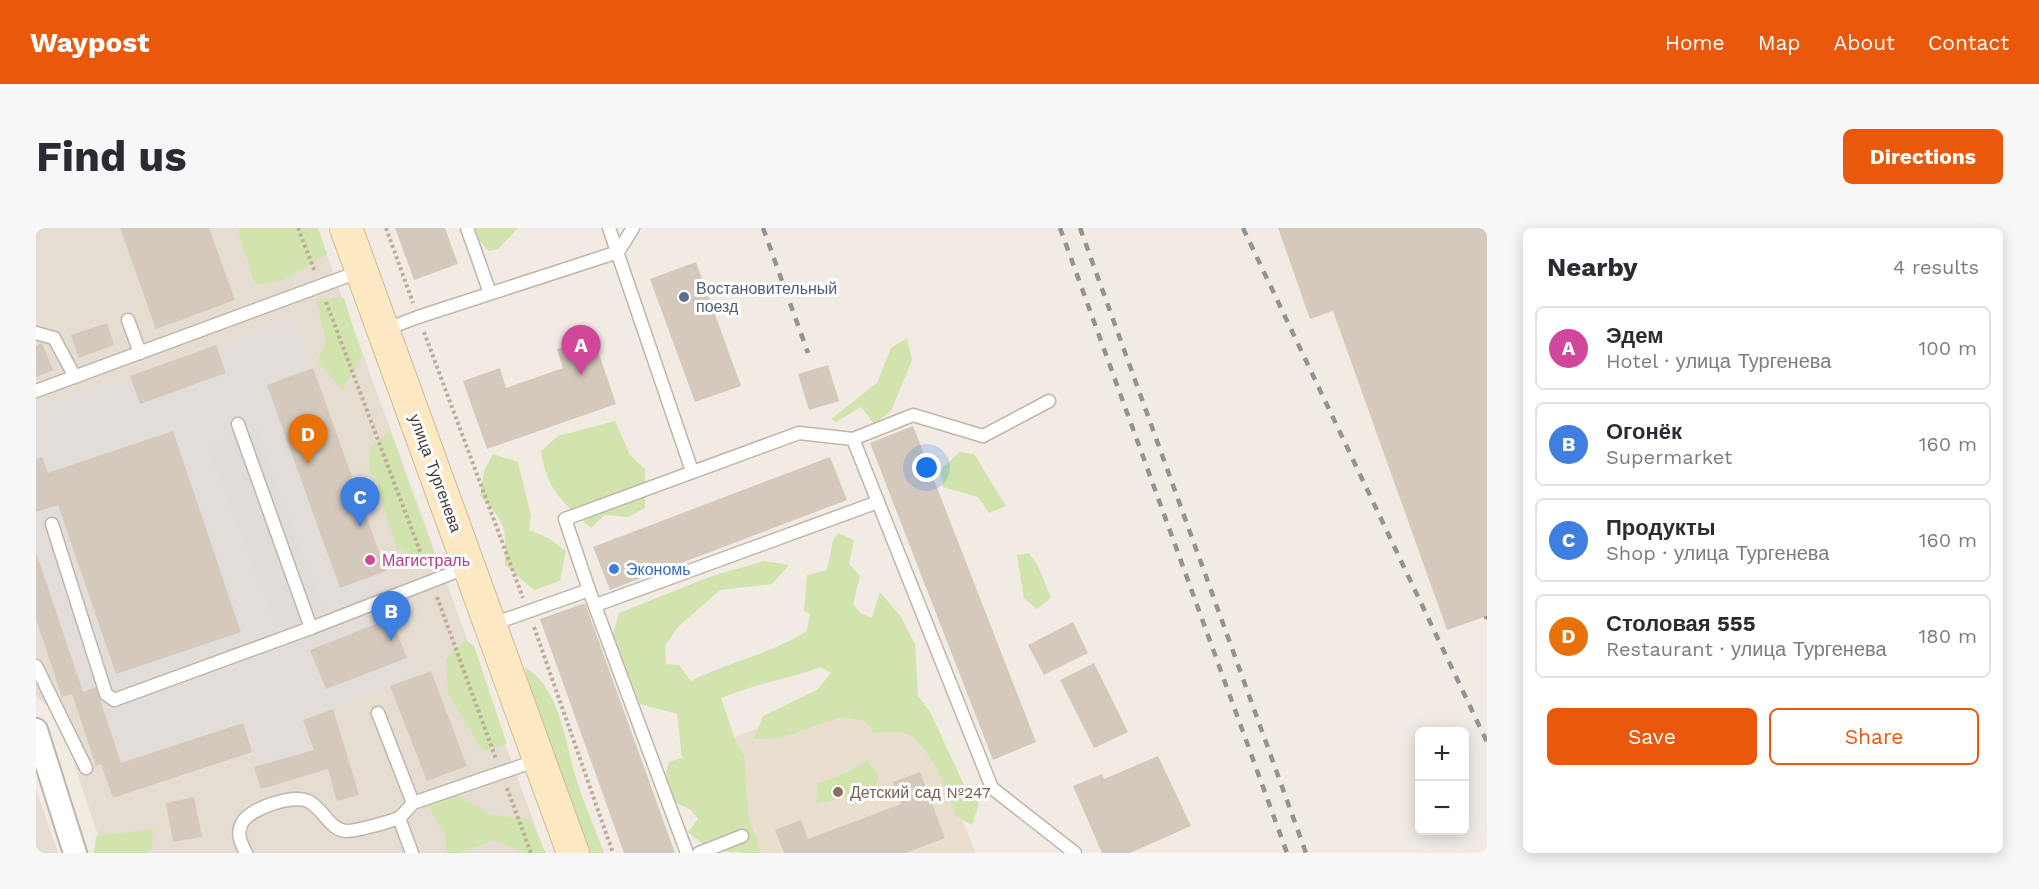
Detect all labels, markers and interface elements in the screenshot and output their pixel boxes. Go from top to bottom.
text: Waypost [30,26,149,59]
text: Home [1665,30,1725,55]
text: Map [1758,30,1801,55]
text: About [1834,30,1895,55]
text: Contact [1928,30,2009,55]
button: Directions [1843,129,2003,184]
text: Find us [36,132,187,181]
text: Nearby [1547,252,1638,282]
text: 4 results [1893,255,1979,279]
place label: Востановительный поезд [696,279,837,316]
marker: Востановительный поезд [677,290,691,304]
text: Эдем [1606,323,1664,348]
pin: A [562,326,600,375]
text: A [1562,336,1575,360]
text: 100 m [1918,336,1977,360]
text: Hotel · улица Тургенева [1606,349,1831,373]
street label: улица Тургенева [405,411,466,535]
pin: D [288,414,328,464]
text: Огонёк [1606,419,1682,444]
text: B [1562,432,1575,456]
text: 160 m [1919,432,1977,456]
text: Supermarket [1606,445,1732,469]
your location [912,453,941,482]
pin: C [340,478,380,527]
text: Продукты [1606,515,1715,540]
text: C [1562,528,1575,552]
text: 160 m [1919,528,1977,552]
text: Shop · улица Тургенева [1606,541,1829,565]
place label: Магистраль [382,551,470,570]
marker: Магистраль [363,553,377,567]
place label: Экономь [626,560,691,579]
marker: Экономь [607,562,621,576]
pin: B [372,592,410,641]
text: Столовая 555 [1606,611,1755,636]
text: D [1561,624,1576,648]
text: 180 m [1919,624,1977,648]
text: Restaurant · улица Тургенева [1606,637,1887,661]
button: Save [1547,708,1757,765]
button: Share [1769,708,1979,765]
map controls [1415,727,1469,835]
button: + [1415,727,1469,781]
button: − [1415,781,1469,835]
place label: Детский сад №247 [850,783,991,802]
marker: Детский сад №247 [831,785,845,799]

